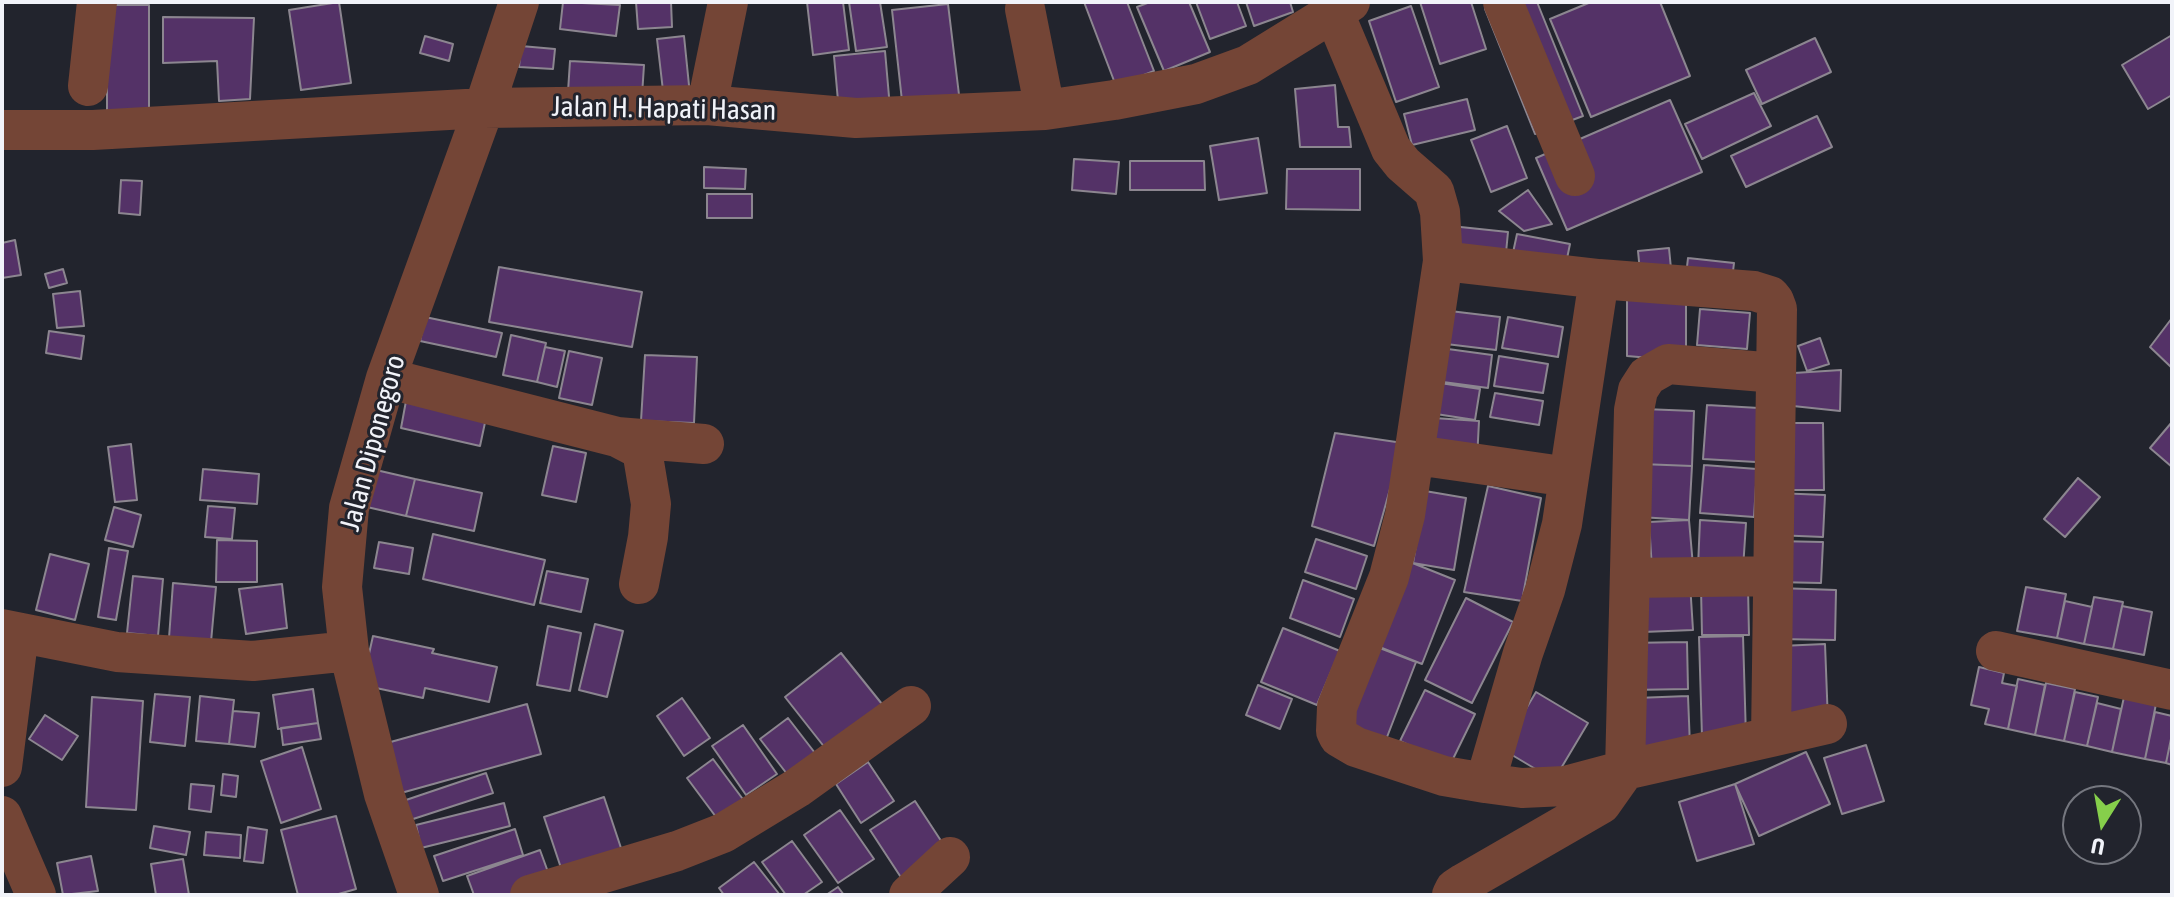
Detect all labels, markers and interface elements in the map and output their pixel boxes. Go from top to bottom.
street label: Jalan H. Hapati Hasan [551,90,777,128]
street label: Jalan Diponegoro [333,351,413,535]
north arrow [2062,785,2142,865]
text: U [2089,833,2107,861]

